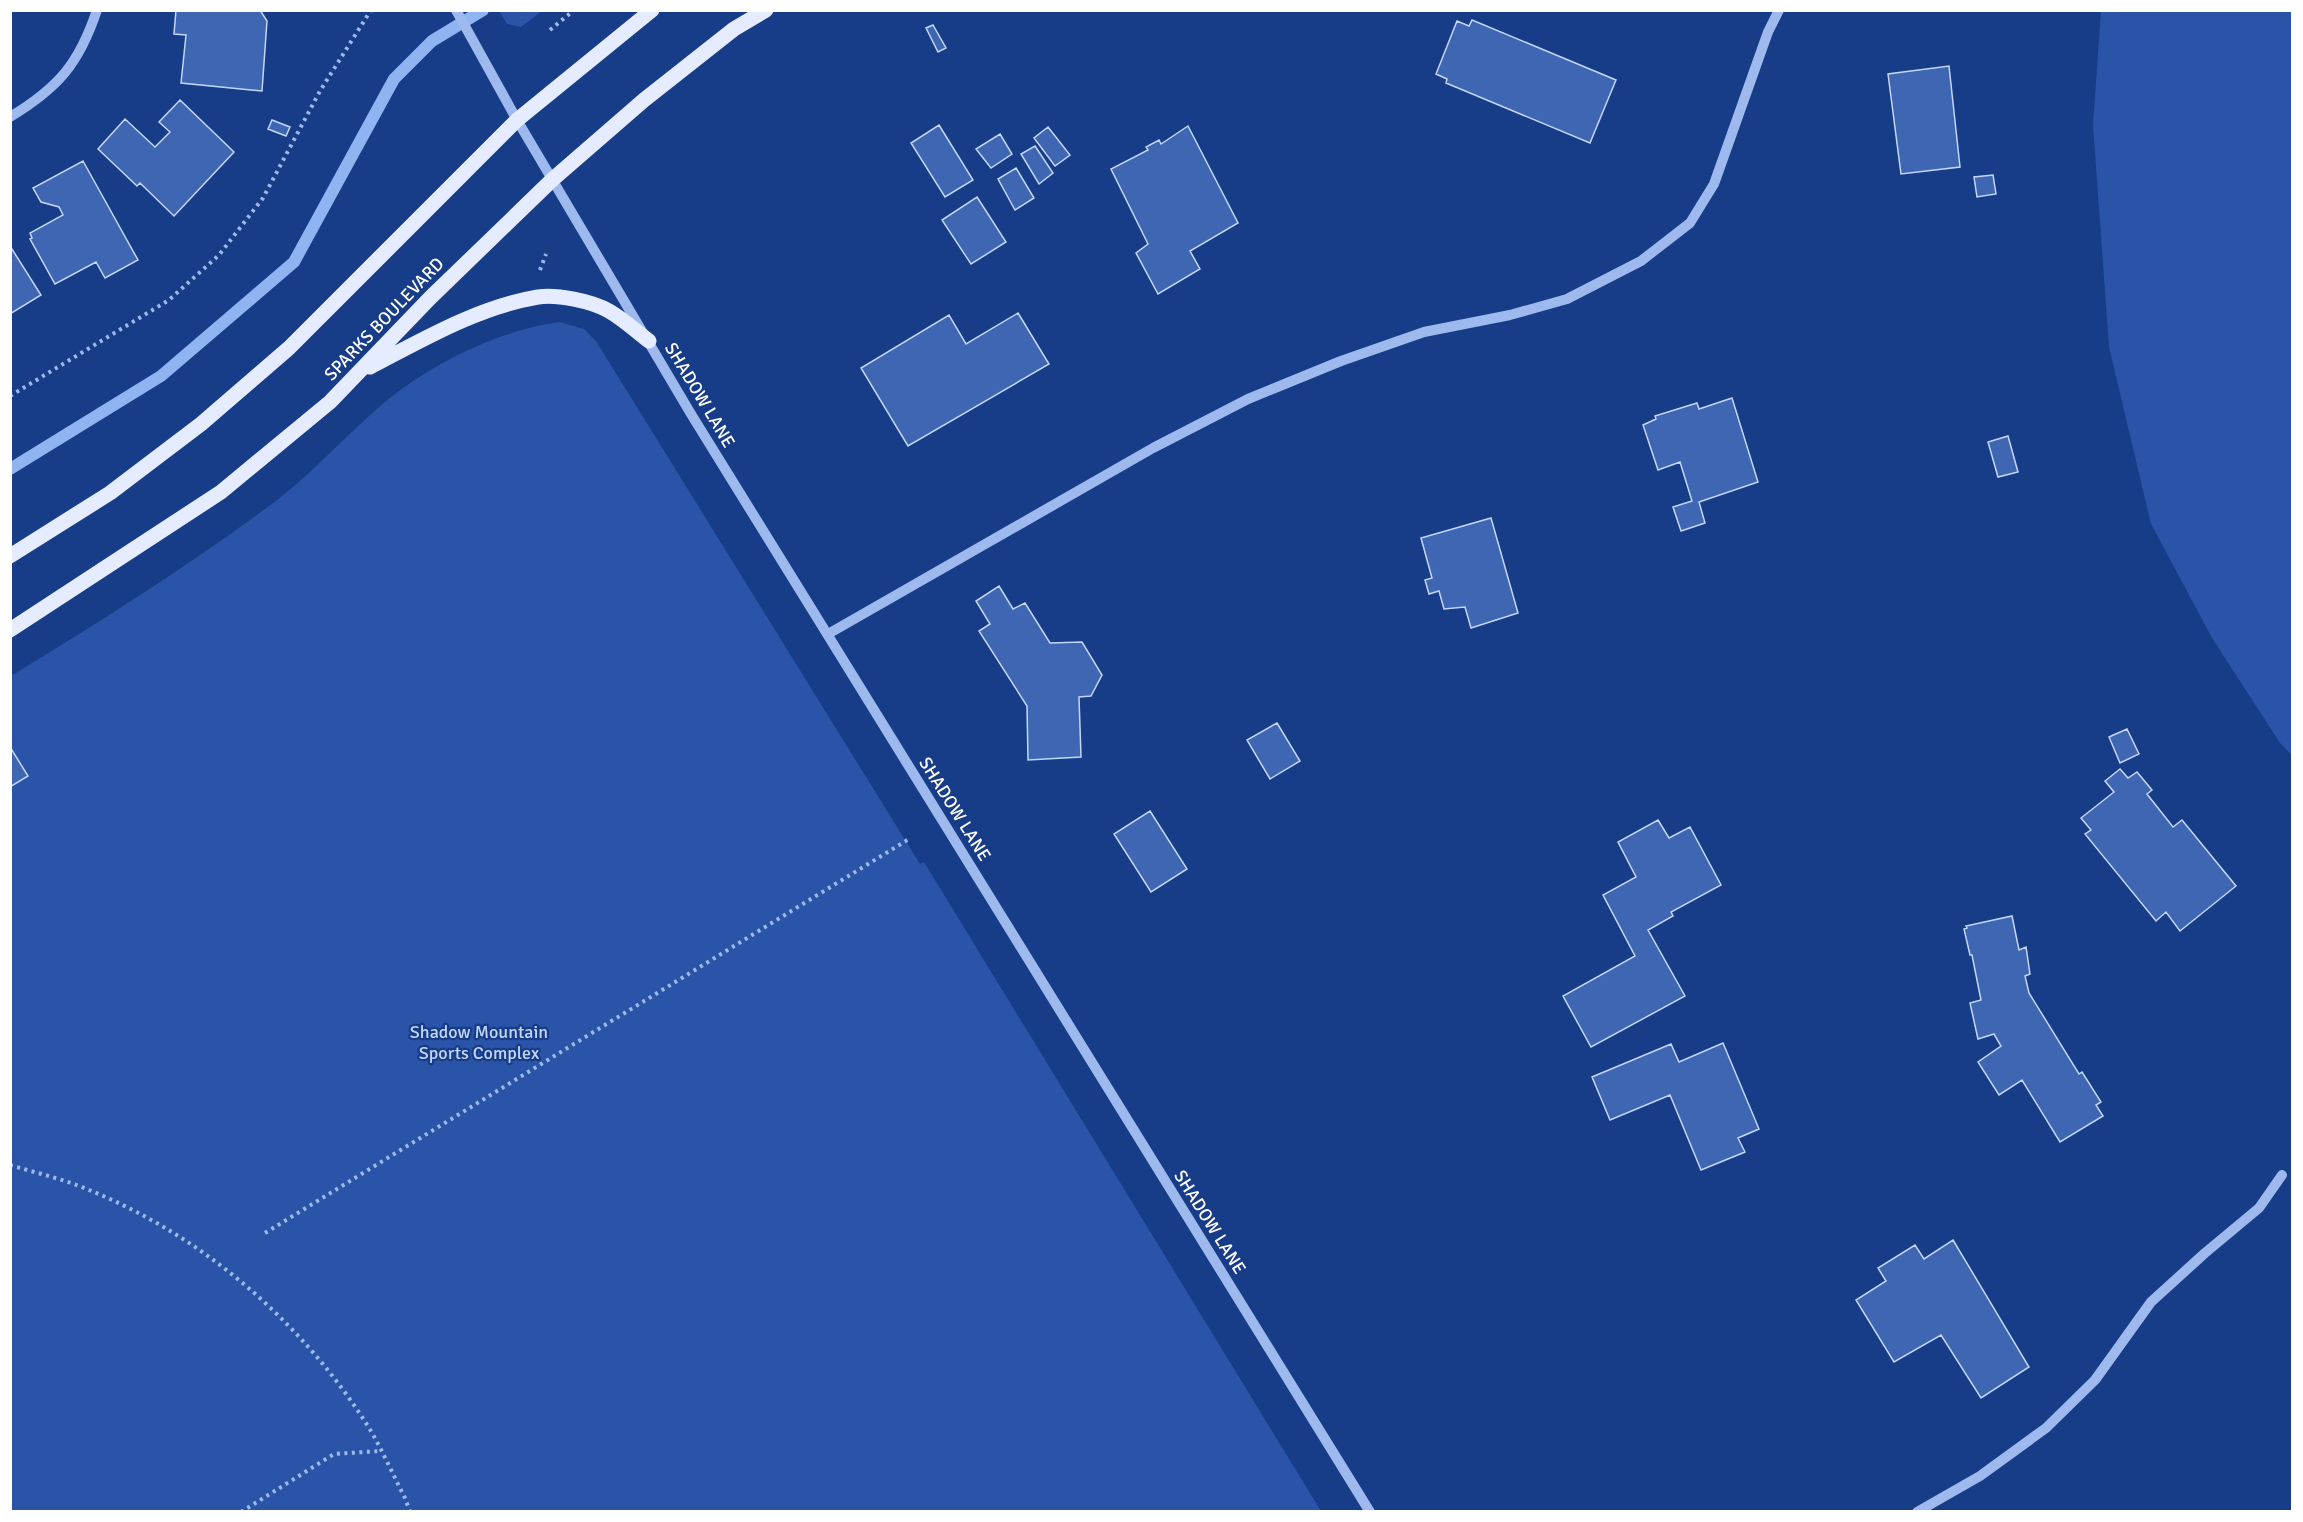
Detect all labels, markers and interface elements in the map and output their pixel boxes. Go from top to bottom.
street label: SPARKS BOULEVARD [320,253,448,385]
street label: SHADOW LANE [660,339,740,451]
street label: SHADOW LANE [914,753,996,865]
park label: Shadow Mountain Sports Complex [410,1021,548,1064]
street label: SHADOW LANE [1169,1166,1251,1278]

